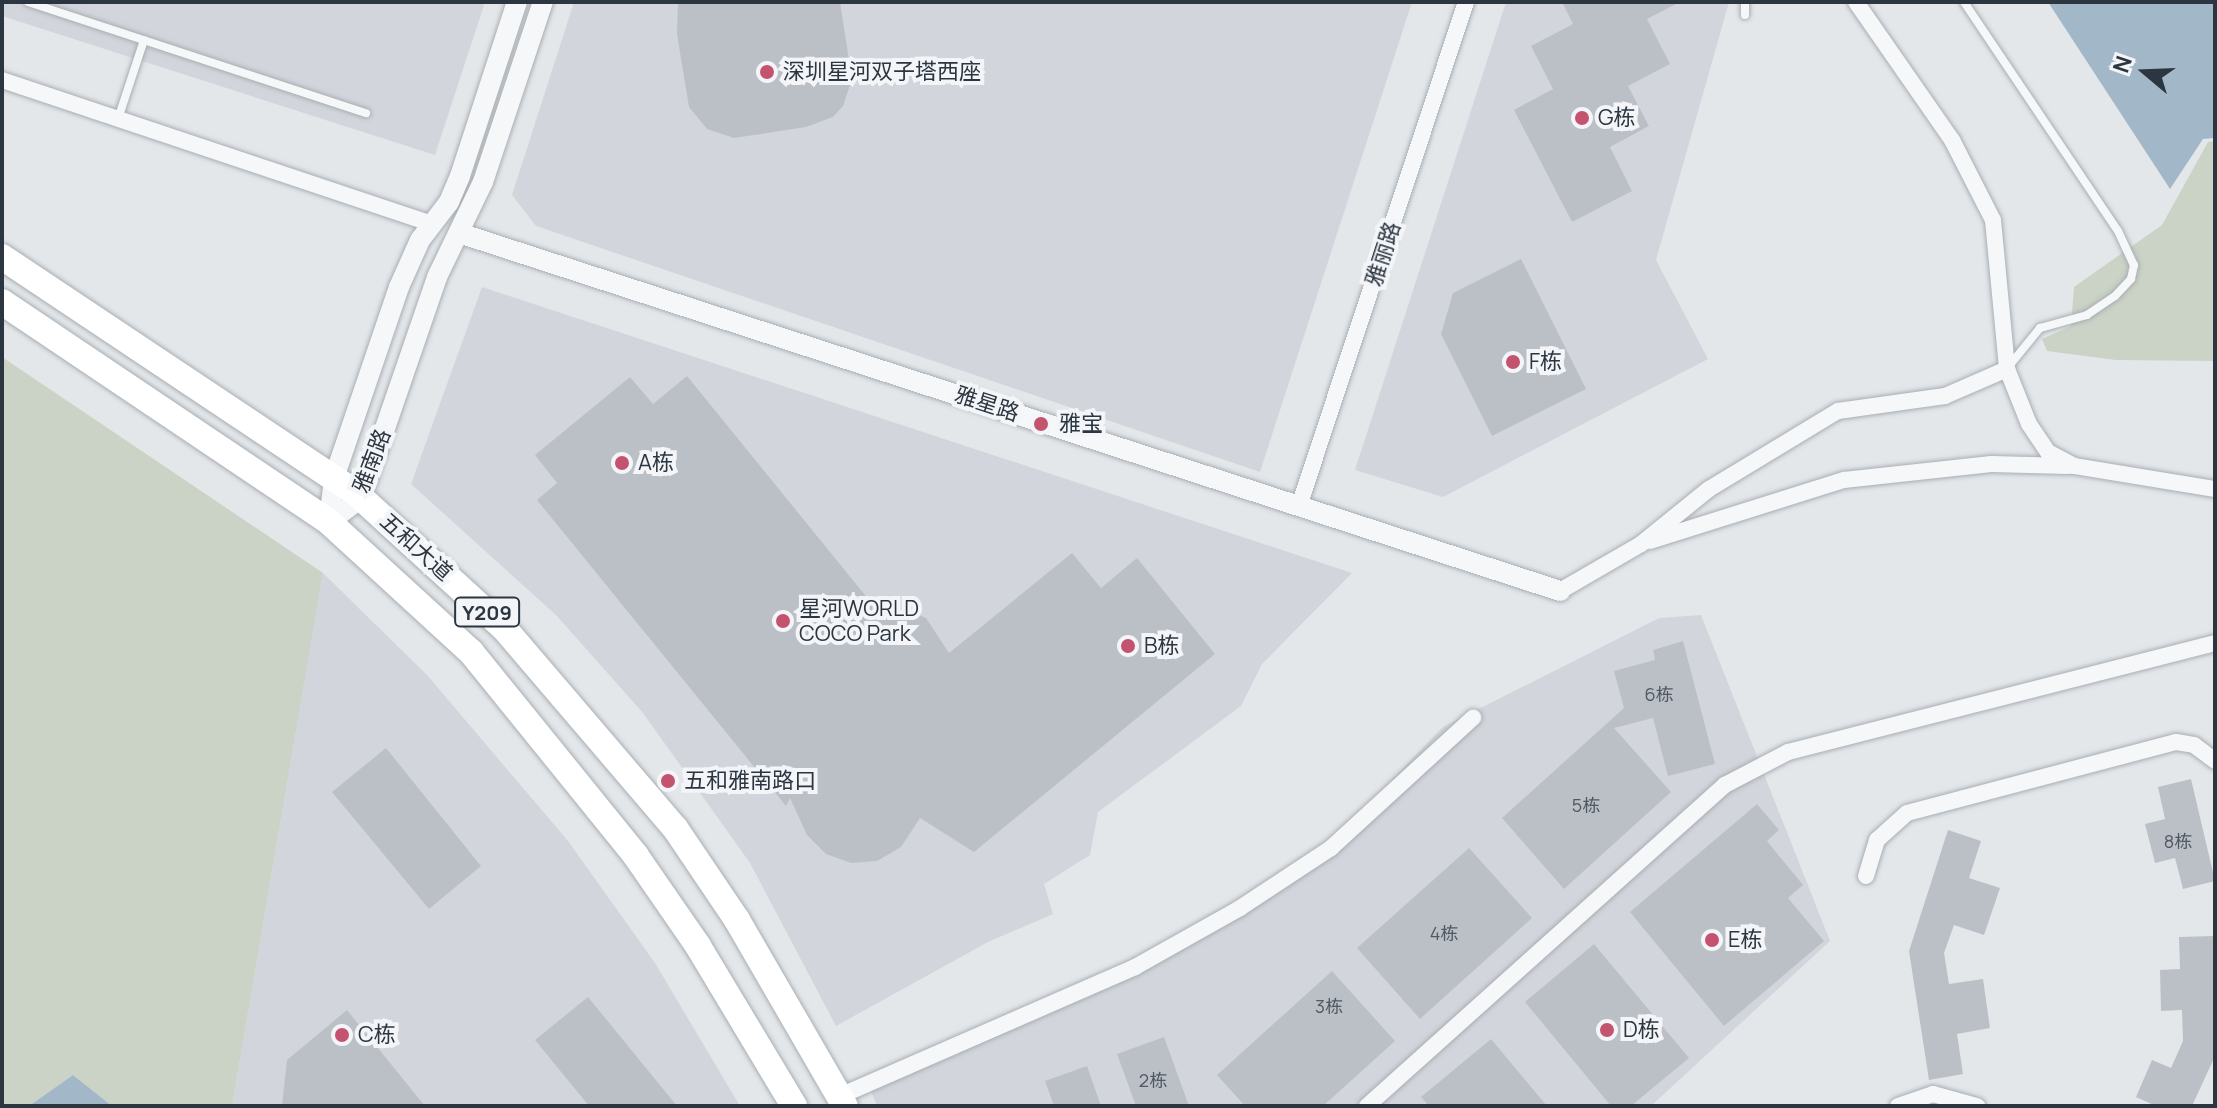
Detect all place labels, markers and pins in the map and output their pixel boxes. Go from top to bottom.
place label: 深圳星河双子塔西座 [783,59,981,85]
marker: 深圳星河双子塔西座 [758,63,776,81]
place label: G栋 [1598,105,1636,131]
marker: G栋 [1573,109,1591,127]
place label: F栋 [1529,349,1562,375]
marker: F栋 [1504,353,1522,371]
place label: 雅宝 [1059,411,1103,437]
marker: 雅宝 [1030,413,1052,435]
place label: A栋 [638,450,674,476]
marker: A栋 [613,454,631,472]
place label: 星河WORLD COCO Park [799,595,919,646]
marker: 星河WORLD COCO Park [774,612,792,630]
place label: B栋 [1144,633,1179,659]
marker: B栋 [1119,637,1137,655]
place label: 五和雅南路口 [684,768,816,794]
marker: 五和雅南路口 [659,772,677,790]
place label: E栋 [1728,927,1763,953]
marker: E栋 [1703,931,1721,949]
place label: D栋 [1623,1017,1660,1043]
marker: D栋 [1598,1021,1616,1039]
place label: C栋 [358,1022,396,1048]
marker: C栋 [333,1026,351,1044]

